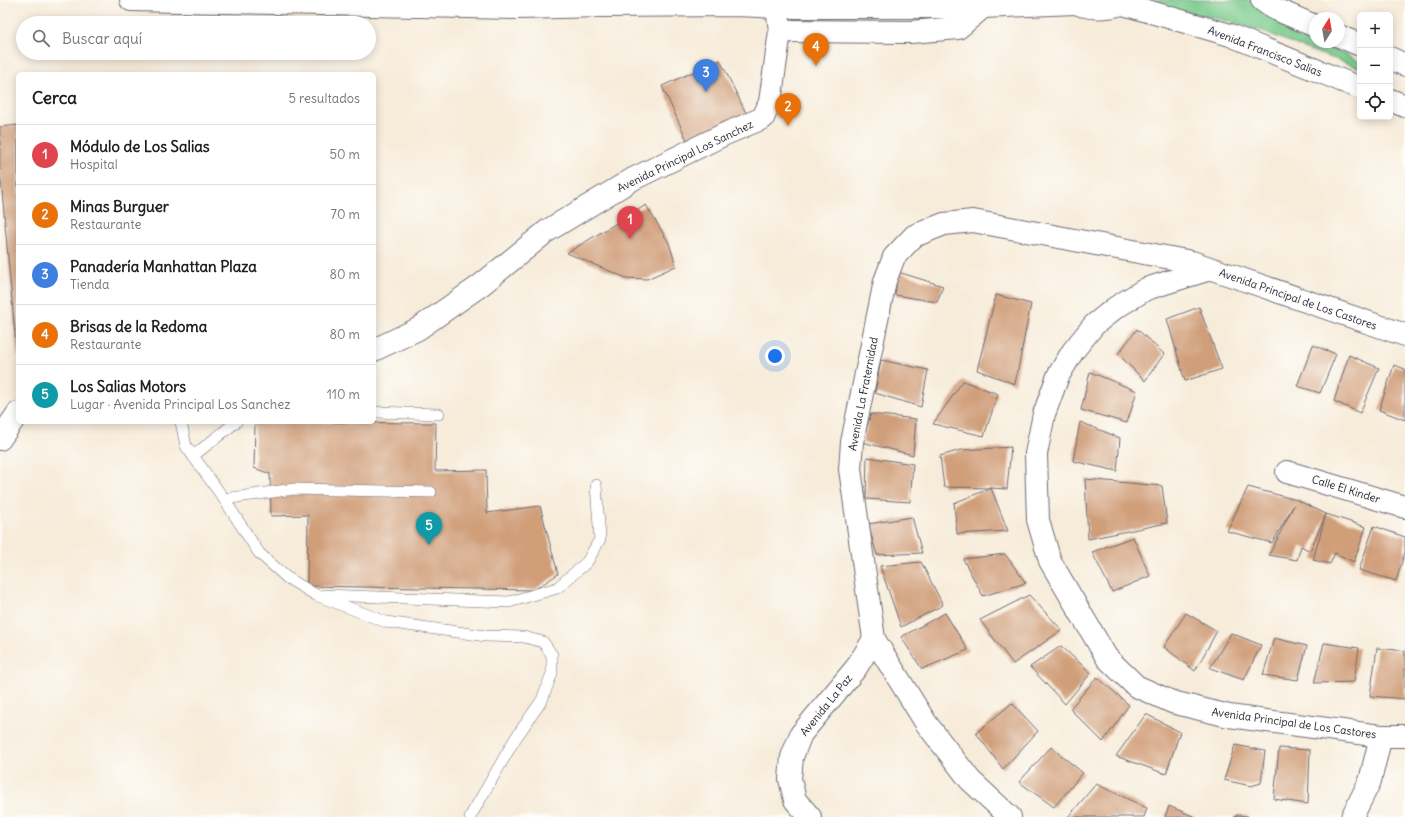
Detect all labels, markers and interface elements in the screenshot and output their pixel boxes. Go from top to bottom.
north arrow [1309,12,1345,48]
map controls [1357,12,1393,120]
button: + [1357,12,1393,48]
search box [16,16,376,60]
street label: Avenida Francisco Salias [1206,23,1324,79]
icon: search [30,27,52,49]
text: Buscar aquí [62,29,142,48]
pin: 4 [803,33,829,66]
button: − [1357,48,1393,84]
pin: 3 [693,59,719,92]
button: locate [1357,84,1393,120]
text: Cerca [32,87,77,109]
text: 5 resultados [288,90,360,107]
pin: 2 [775,93,801,126]
street label: Avenida Principal Los Sanchez [615,117,755,195]
text: Módulo de Los Salias [70,137,210,156]
text: 1 [42,146,48,163]
text: 50 m [329,146,360,163]
text: Hospital [70,156,118,173]
text: Minas Burguer [70,197,169,216]
text: 2 [41,206,49,223]
text: 70 m [331,206,360,223]
pin: 1 [617,206,643,239]
text: Restaurante [70,216,142,233]
text: Panadería Manhattan Plaza [70,257,257,276]
street label: Avenida Principal de Los Castores [1217,265,1379,333]
text: 3 [41,266,49,283]
text: 80 m [329,266,360,283]
text: Tienda [70,276,109,293]
text: Brisas de la Redoma [70,317,207,336]
text: 4 [41,326,49,343]
text: 80 m [329,326,360,343]
street label: Avenida La Fraternidad [845,335,881,452]
text: Restaurante [70,336,142,353]
your location [765,346,785,366]
text: Los Salias Motors [70,377,186,396]
text: 5 [41,386,49,403]
text: 110 m [327,386,360,403]
text: Lugar · Avenida Principal Los Sanchez [70,396,290,413]
street label: Calle El Kinder [1310,472,1382,506]
pin: 5 [416,512,442,545]
street label: Avenida La Paz [797,671,855,739]
street label: Avenida Principal de Los Castores [1211,705,1377,741]

